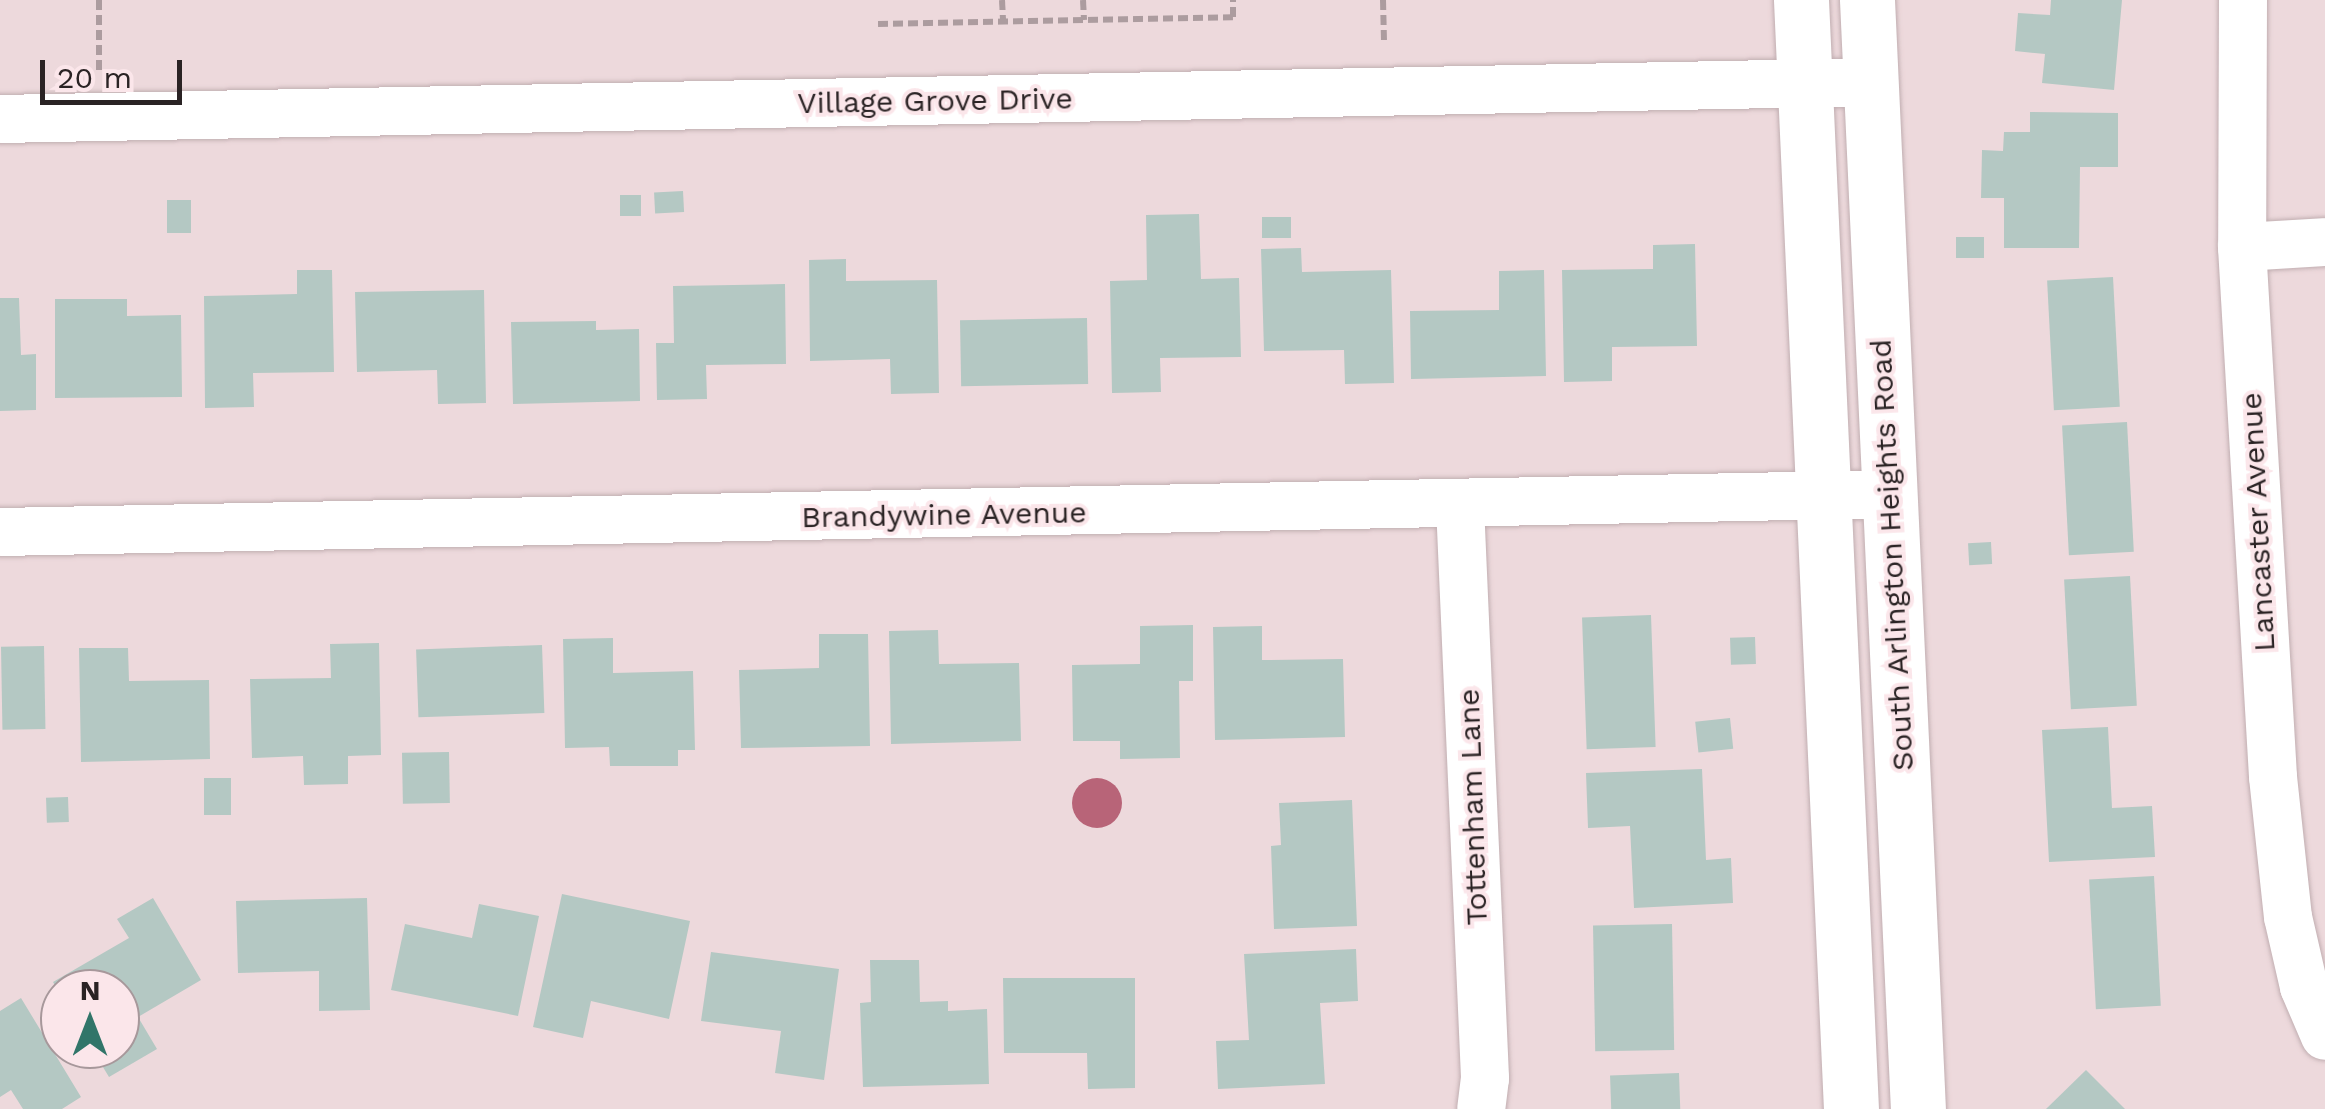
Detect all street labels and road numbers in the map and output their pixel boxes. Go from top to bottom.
street label: Village Grove Drive [797,81,1073,121]
street label: South Arlington Heights Road [1863,338,1921,772]
street label: Lancaster Avenue [2233,390,2283,654]
street label: Brandywine Avenue [800,495,1088,535]
street label: Tottenham Lane [1451,688,1495,926]

